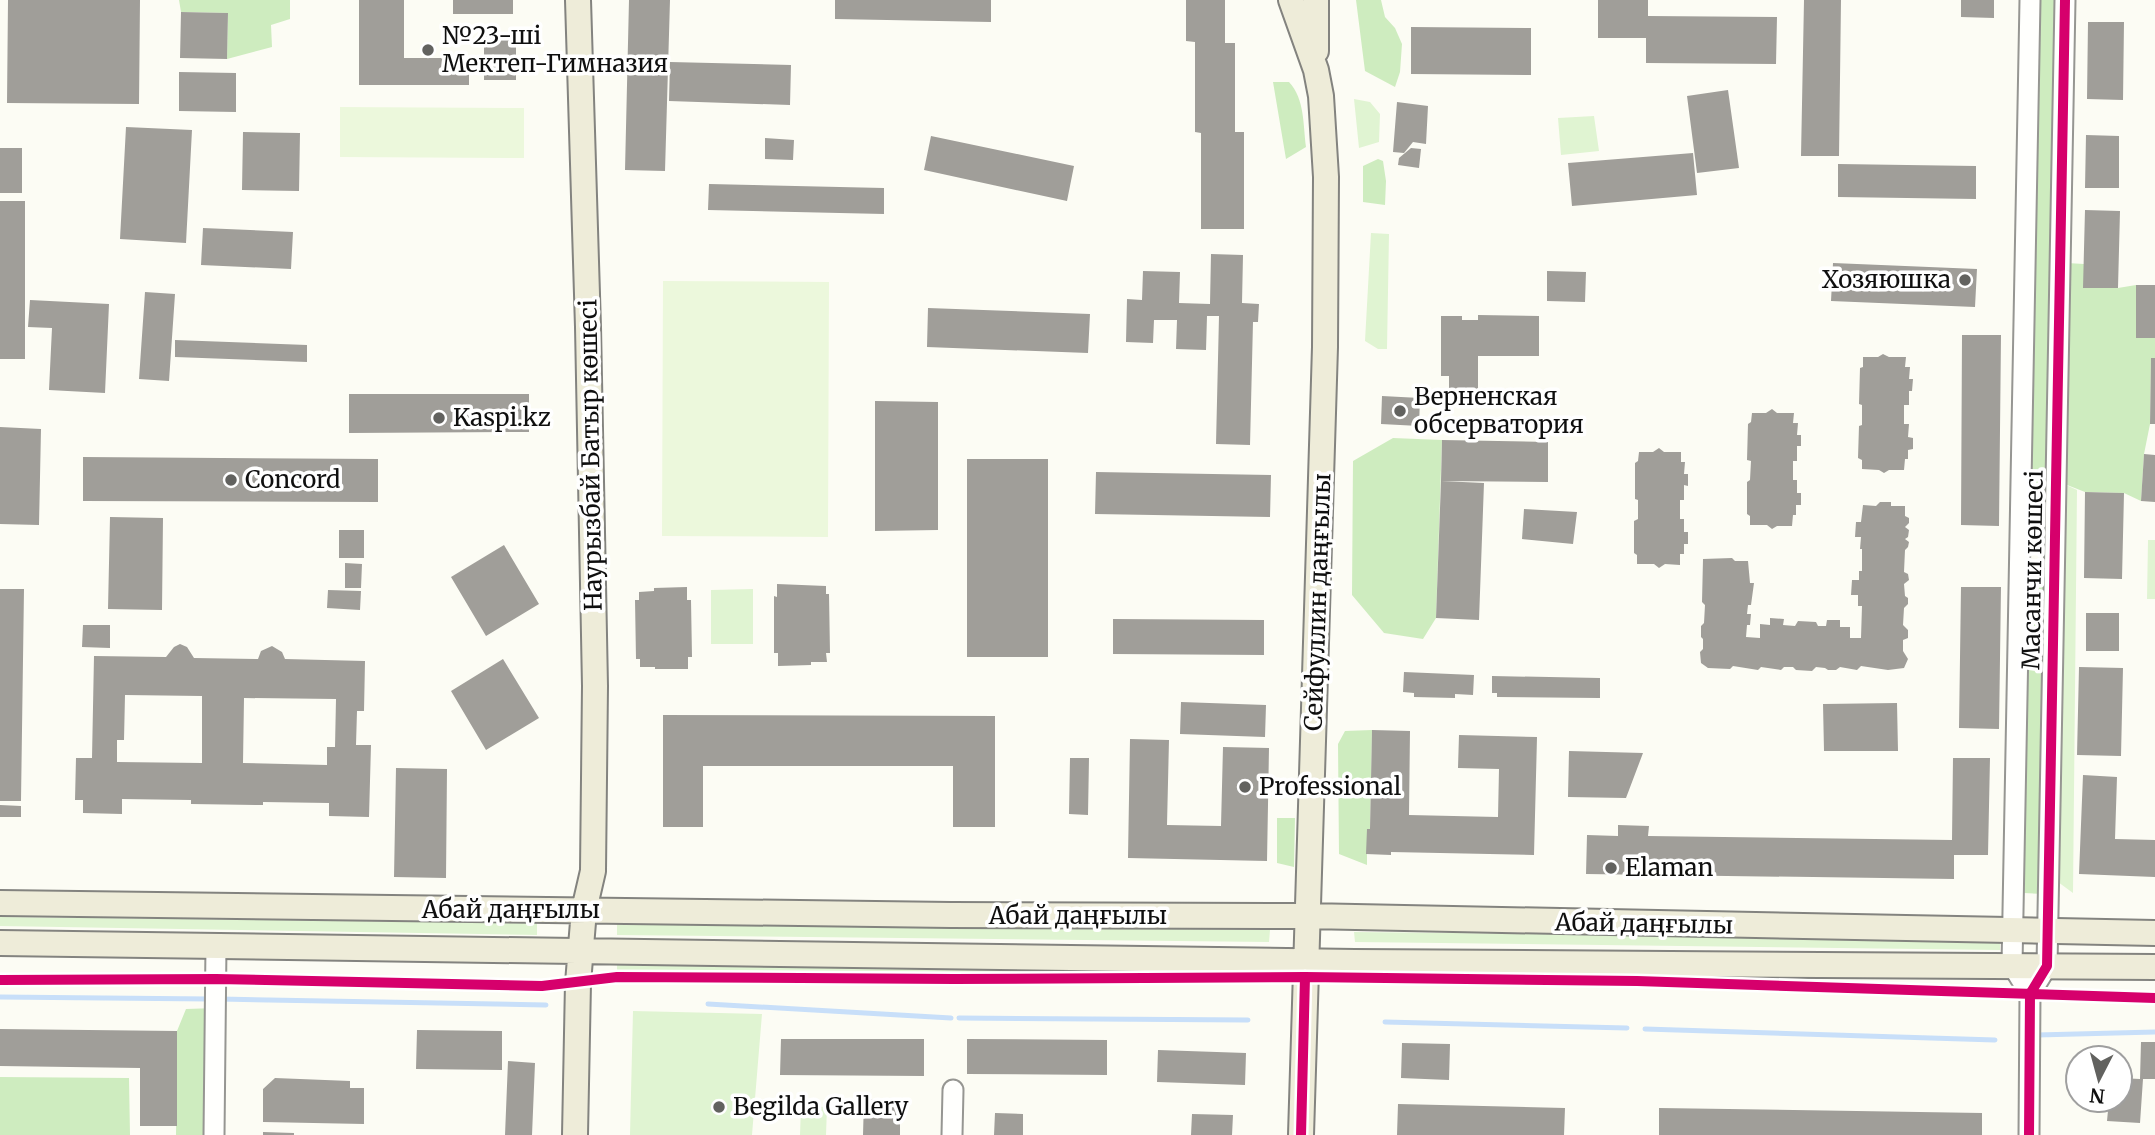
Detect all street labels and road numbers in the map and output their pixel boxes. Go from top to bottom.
street label: Наурызбай Батыр көшесі [572,299,609,611]
street label: Масанчи көшесі [2015,470,2050,670]
street label: Сейфуллин даңғылы [1298,473,1337,731]
street label: Абай даңғылы [421,894,600,925]
street label: Абай даңғылы [988,900,1167,931]
street label: Абай даңғылы [1554,906,1734,941]

